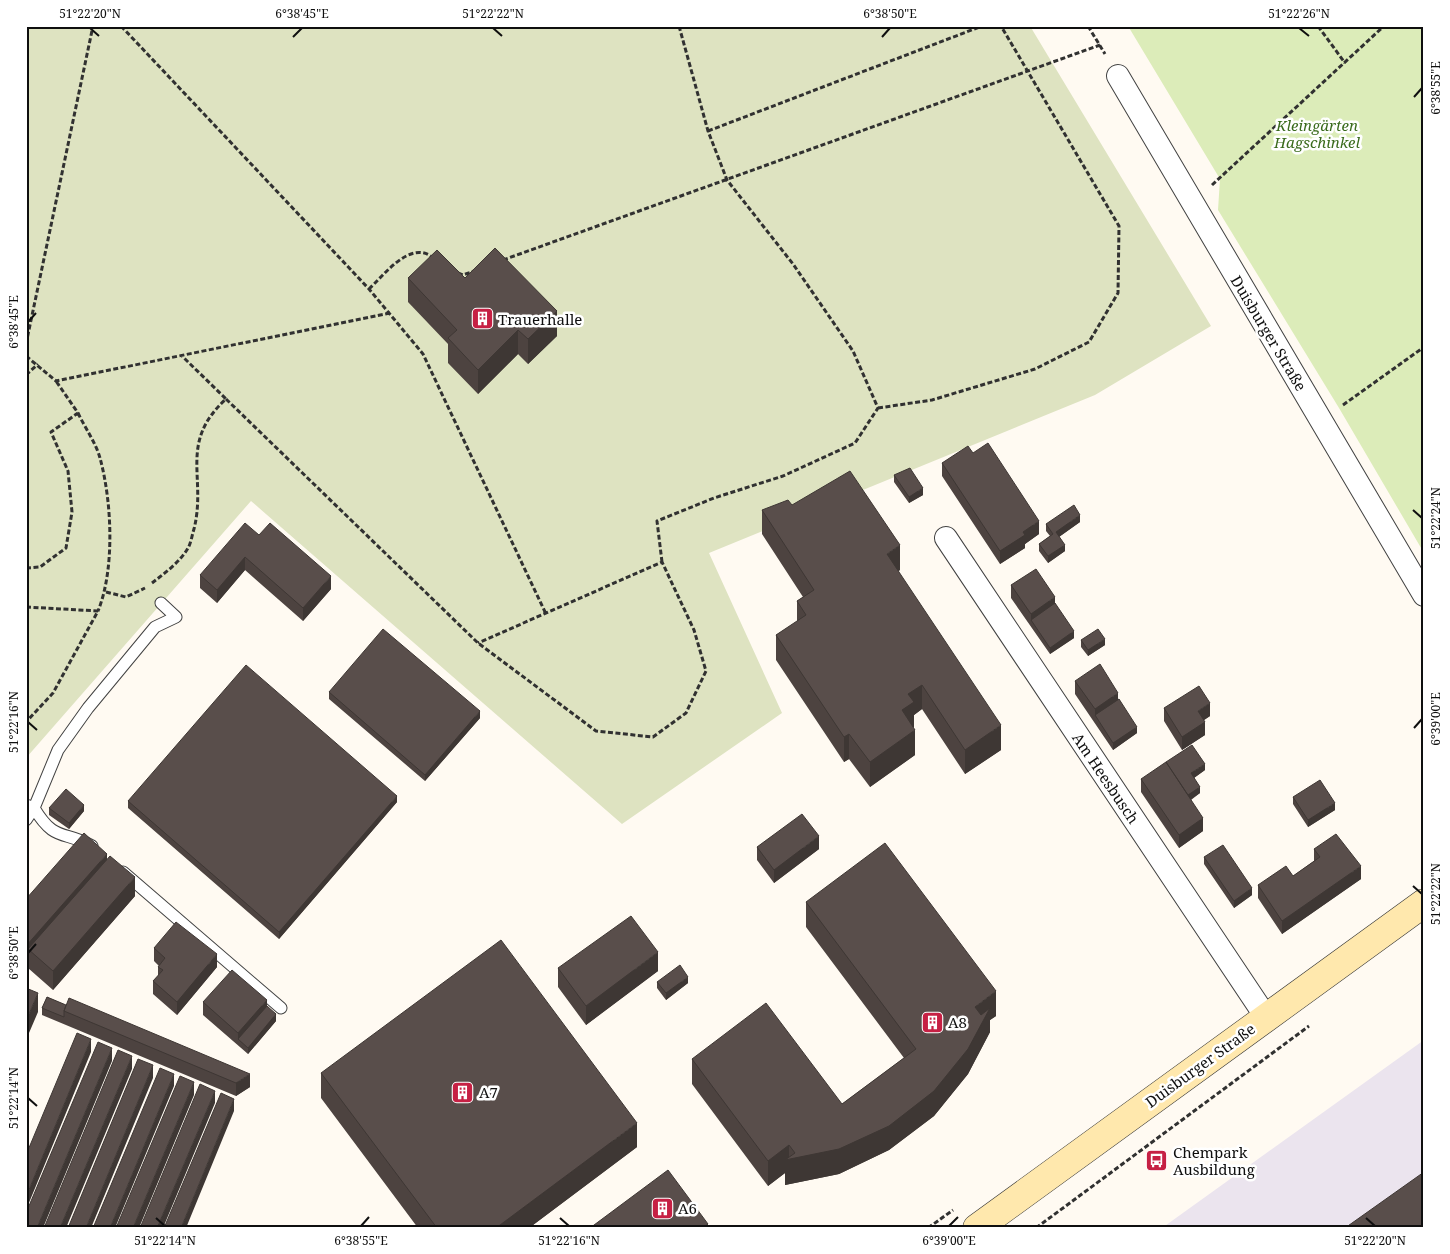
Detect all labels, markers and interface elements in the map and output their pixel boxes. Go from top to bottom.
text: 51°22'20"N [59,5,121,22]
text: 6°38'45"E [275,5,329,22]
text: 51°22'22"N [462,5,524,22]
text: 6°38'50"E [863,5,917,22]
text: 51°22'26"N [1268,5,1330,22]
text: 6°38'55"E [1427,61,1444,115]
park label: Kleingärten Hagschinkel [1273,115,1360,152]
street label: Duisburger Straße [1227,272,1311,394]
text: 6°38'45"E [5,295,22,349]
building icon: Trauerhalle [470,307,494,331]
place label: Trauerhalle [498,309,582,329]
text: 51°22'24"N [1427,487,1444,549]
text: 51°22'16"N [5,691,22,753]
text: 6°39'00"E [1427,692,1444,746]
street label: Am Heesbusch [1068,729,1144,828]
text: 51°22'22"N [1427,863,1444,925]
text: 6°38'50"E [5,926,22,980]
building icon: A8 [920,1010,944,1034]
place label: A8 [948,1012,967,1032]
street label: Duisburger Straße [1141,1018,1259,1112]
text: 51°22'14"N [5,1067,22,1129]
building icon: A7 [451,1080,475,1104]
place label: A7 [479,1082,498,1102]
place label: Chempark Ausbildung [1173,1142,1255,1179]
bus stop icon: Chempark Ausbildung [1145,1149,1169,1173]
building icon: A6 [650,1196,674,1220]
place label: A6 [678,1198,697,1218]
text: 51°22'14"N [134,1232,196,1249]
text: 6°38'55"E [334,1232,388,1249]
text: 51°22'16"N [538,1232,600,1249]
text: 6°39'00"E [922,1232,976,1249]
text: 51°22'20"N [1344,1232,1406,1249]

